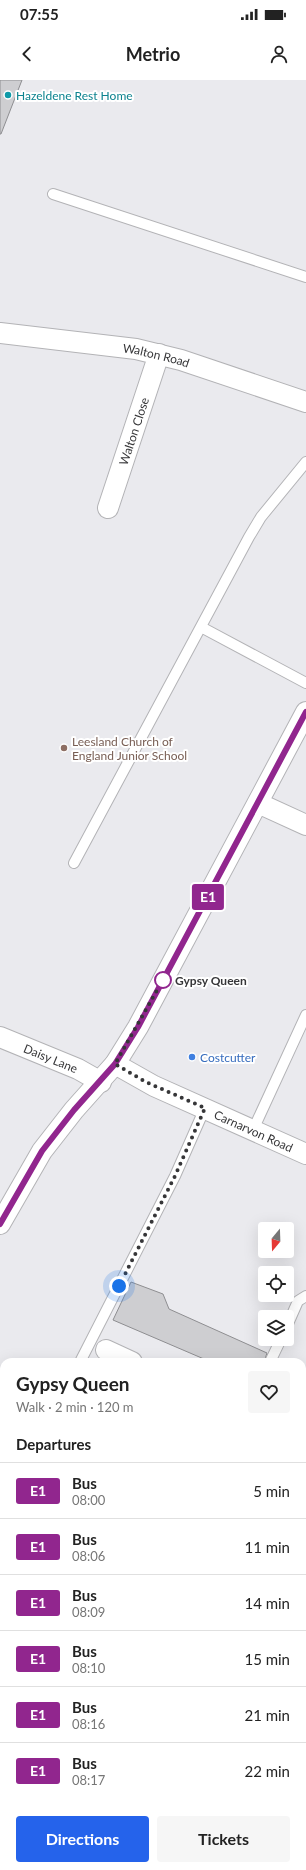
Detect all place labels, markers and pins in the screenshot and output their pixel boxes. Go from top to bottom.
place label: Hazeldene Rest Home [16,88,133,103]
marker: Hazeldene Rest Home [3,90,13,100]
place label: Leesland Church of England Junior School [72,734,187,763]
marker: Leesland Church of England Junior School [59,743,69,753]
marker: Gypsy Queen [154,971,172,989]
place label: Gypsy Queen [175,973,247,988]
place label: Costcutter [200,1050,256,1065]
marker: Costcutter [187,1052,197,1062]

